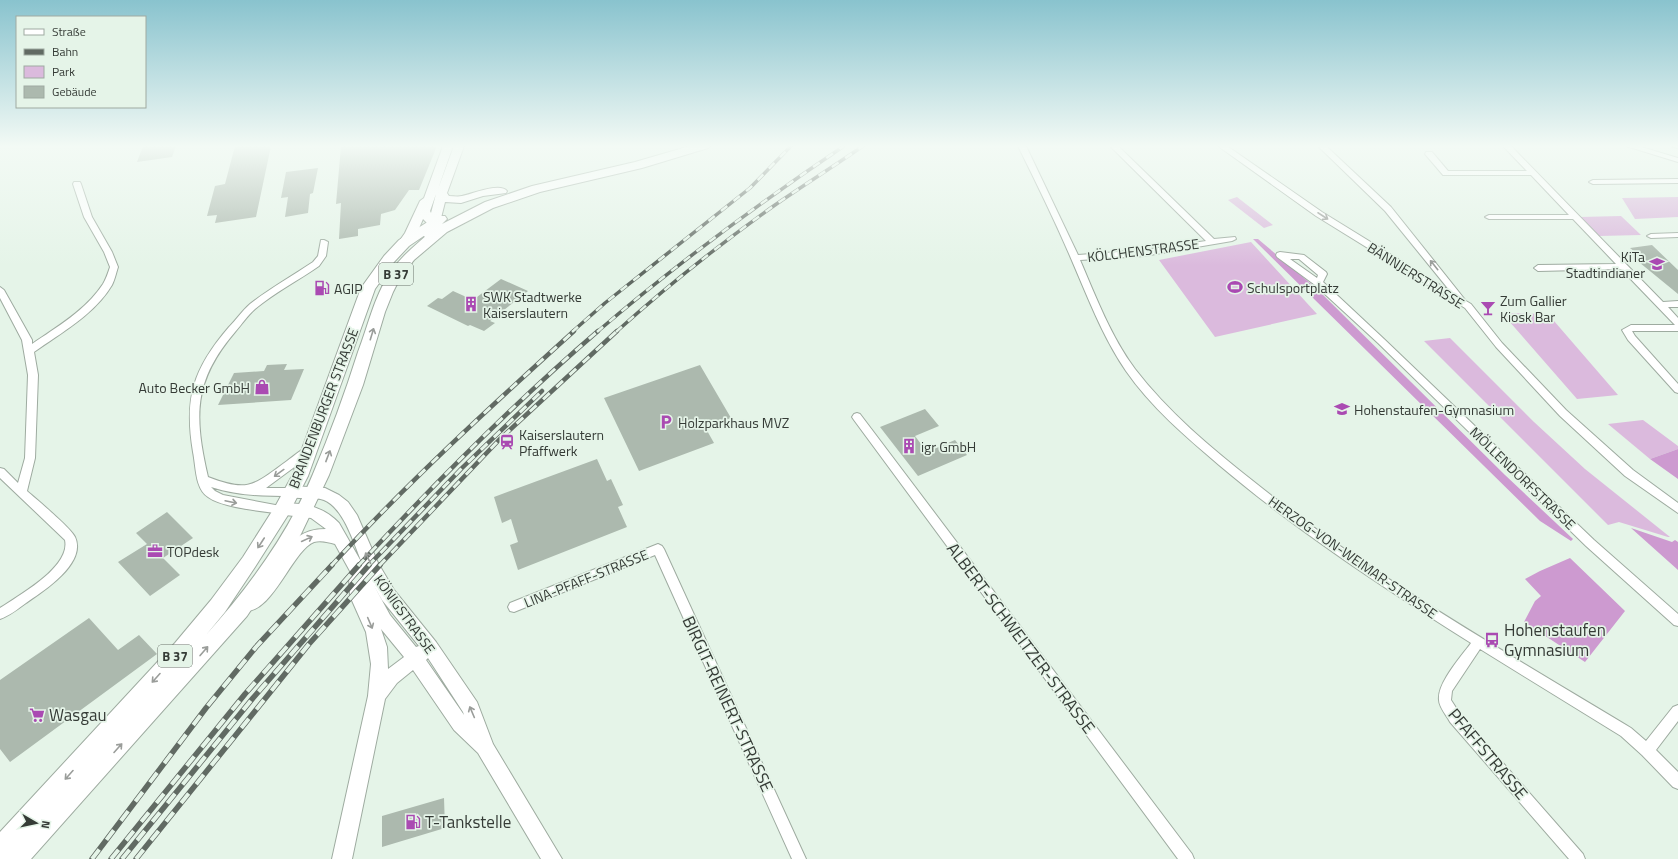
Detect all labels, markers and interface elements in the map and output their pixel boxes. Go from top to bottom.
legend [16,16,146,108]
text: Straße [52,22,86,41]
text: Bahn [52,42,78,61]
text: Park [52,62,75,81]
text: Gebäude [52,82,97,101]
one-way arrow [1317,213,1329,221]
street label: KÖLCHENSTRASSE [1086,233,1200,267]
street label: BÄNNJERSTRASSE [1363,237,1469,313]
place label: KiTa Stadtindianer [1566,246,1645,283]
school or university icon: KiTa Stadtindianer [1648,255,1666,273]
one-way arrow [1430,260,1438,271]
road number: B 37 [379,263,413,285]
place label: Schulsportplatz [1247,277,1339,298]
place label: AGIP [334,278,363,299]
sports icon: Schulsportplatz [1226,278,1244,296]
fuel station icon: AGIP [313,279,331,297]
place label: SWK Stadtwerke Kaiserslautern [483,286,582,323]
place label: Zum Gallier Kiosk Bar [1500,290,1567,327]
building icon: SWK Stadtwerke Kaiserslautern [462,295,480,313]
bar icon: Zum Gallier Kiosk Bar [1479,299,1497,317]
street label: BRANDENBURGER STRASSE [283,325,363,491]
one-way arrow [369,327,376,340]
place label: Auto Becker GmbH [138,377,250,398]
shop icon: Auto Becker GmbH [253,378,271,396]
place label: Hohenstaufen-Gymnasium [1354,399,1514,420]
school or university icon: Hohenstaufen-Gymnasium [1333,400,1351,418]
place label: Holzparkhaus MVZ [678,412,789,433]
parking icon: Holzparkhaus MVZ [657,413,675,431]
street label: MÖLLENDORFSTRASSE [1465,422,1581,534]
place label: Kaiserslautern Pfaffwerk [519,424,604,461]
station icon: Kaiserslautern Pfaffwerk [498,433,516,451]
place label: igr GmbH [921,436,976,457]
building icon: igr GmbH [900,437,918,455]
one-way arrow [325,451,333,463]
one-way arrow [274,469,285,478]
street label: HERZOG-VON-WEIMAR-STRASSE [1264,490,1442,624]
one-way arrow [225,498,238,506]
one-way arrow [301,535,313,542]
one-way arrow [257,537,265,548]
street label: ALBERT-SCHWEITZER-STRASSE [941,537,1101,739]
place label: TOPdesk [167,541,220,562]
office icon: TOPdesk [146,542,164,560]
street label: LINA-PFAFF-STRASSE [521,543,652,613]
one-way arrow [364,552,371,564]
street label: KÖNIGSTRASSE [369,570,441,658]
street label: BIRGIT-REINERT-STRASSE [676,612,780,796]
one-way arrow [367,616,374,628]
place label: Hohenstaufen Gymnasium [1504,617,1606,663]
bus stop icon: Hohenstaufen Gymnasium [1483,631,1501,649]
road number: B 37 [158,645,192,667]
one-way arrow [200,646,209,656]
one-way arrow [151,673,160,684]
place label: Wasgau [49,702,106,728]
street label: PFAFFSTRASSE [1442,702,1534,806]
supermarket icon: Wasgau [28,706,46,724]
one-way arrow [467,707,475,719]
one-way arrow [113,742,122,753]
one-way arrow [64,770,73,780]
north arrow [16,803,56,843]
place label: T-Tankstelle [425,809,511,835]
fuel station icon: T-Tankstelle [404,813,422,831]
text: N [37,820,54,830]

